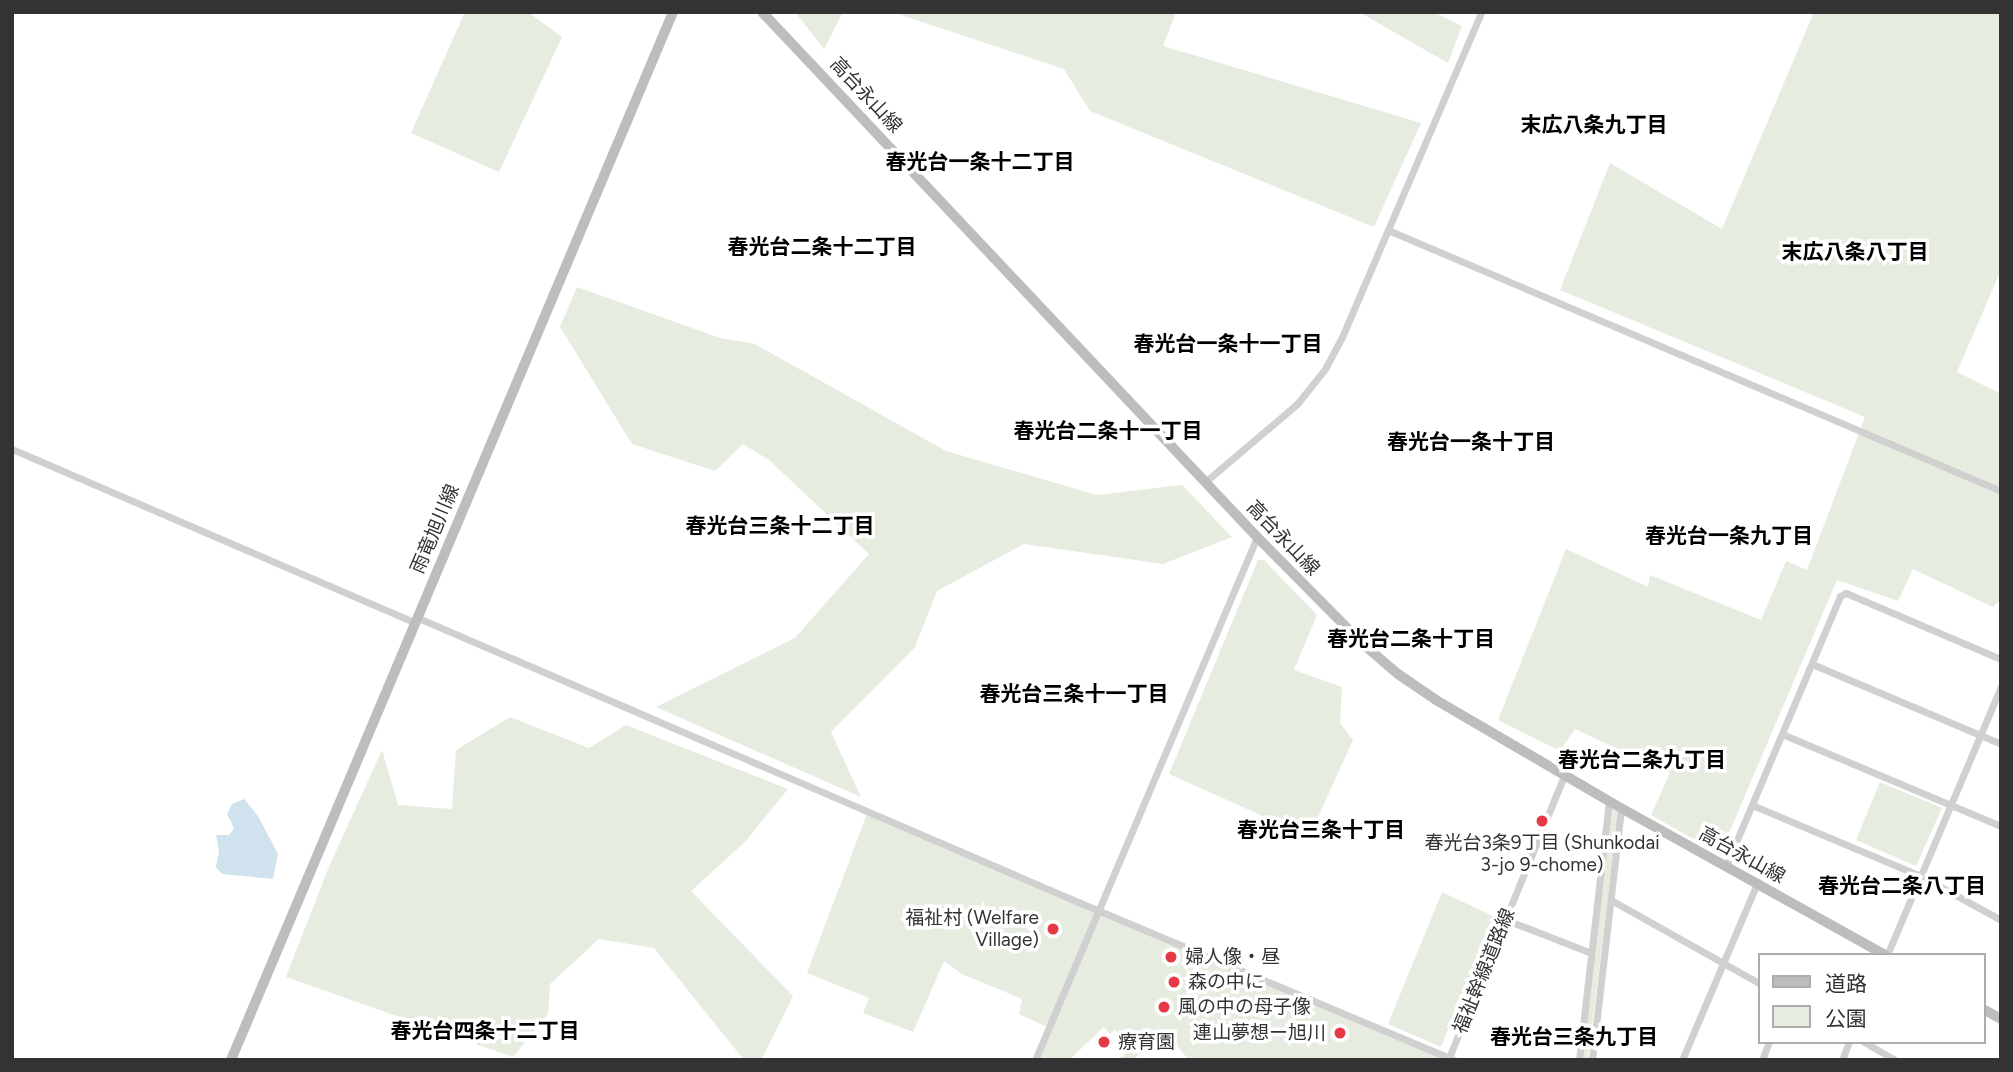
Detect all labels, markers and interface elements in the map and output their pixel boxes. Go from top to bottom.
street label: 高台永山線 [825,52,907,138]
district label: 末広八条九丁目 [1521,112,1667,138]
district label: 春光台一条十二丁目 [886,149,1074,175]
district label: 春光台二条十二丁目 [728,234,916,260]
district label: 末広八条八丁目 [1782,239,1928,265]
district label: 春光台一条十一丁目 [1134,331,1322,357]
district label: 春光台二条十一丁目 [1014,418,1202,444]
district label: 春光台一条十丁目 [1387,429,1555,455]
street label: 雨竜旭川線 [406,481,464,577]
street label: 高台永山線 [1242,496,1324,580]
district label: 春光台三条十二丁目 [686,513,874,539]
district label: 春光台一条九丁目 [1645,523,1813,549]
district label: 春光台二条十丁目 [1327,626,1495,652]
district label: 春光台三条十一丁目 [980,681,1168,707]
district label: 春光台二条九丁目 [1558,747,1726,773]
marker: 春光台3条9丁目 (Shunkodai 3-jo 9-chome) [1534,813,1550,829]
district label: 春光台三条十丁目 [1237,817,1405,843]
street label: 高台永山線 [1695,822,1789,888]
place label: 春光台3条9丁目 (Shunkodai 3-jo 9-chome) [1424,832,1660,876]
district label: 春光台二条八丁目 [1818,873,1986,899]
street label: 福祉幹線道路線 [1449,905,1519,1037]
place label: 福祉村 (Welfare Village) [905,907,1039,951]
marker: 福祉村 (Welfare Village) [1045,921,1061,937]
place label: 婦人像・昼 [1185,946,1280,968]
marker: 婦人像・昼 [1163,949,1179,965]
legend [1758,953,1985,1044]
place label: 森の中に [1188,971,1264,993]
text: 道路 [1825,971,1867,996]
marker: 森の中に [1166,974,1182,990]
place label: 風の中の母子像 [1178,996,1311,1018]
marker: 風の中の母子像 [1156,999,1172,1015]
text: 公園 [1825,1006,1867,1031]
district label: 春光台四条十二丁目 [391,1018,579,1044]
place label: 連山夢想ー旭川 [1193,1022,1326,1044]
district label: 春光台三条九丁目 [1490,1024,1658,1050]
marker: 連山夢想ー旭川 [1332,1025,1348,1041]
place label: 療育園 [1118,1031,1175,1053]
marker: 療育園 [1096,1034,1112,1050]

